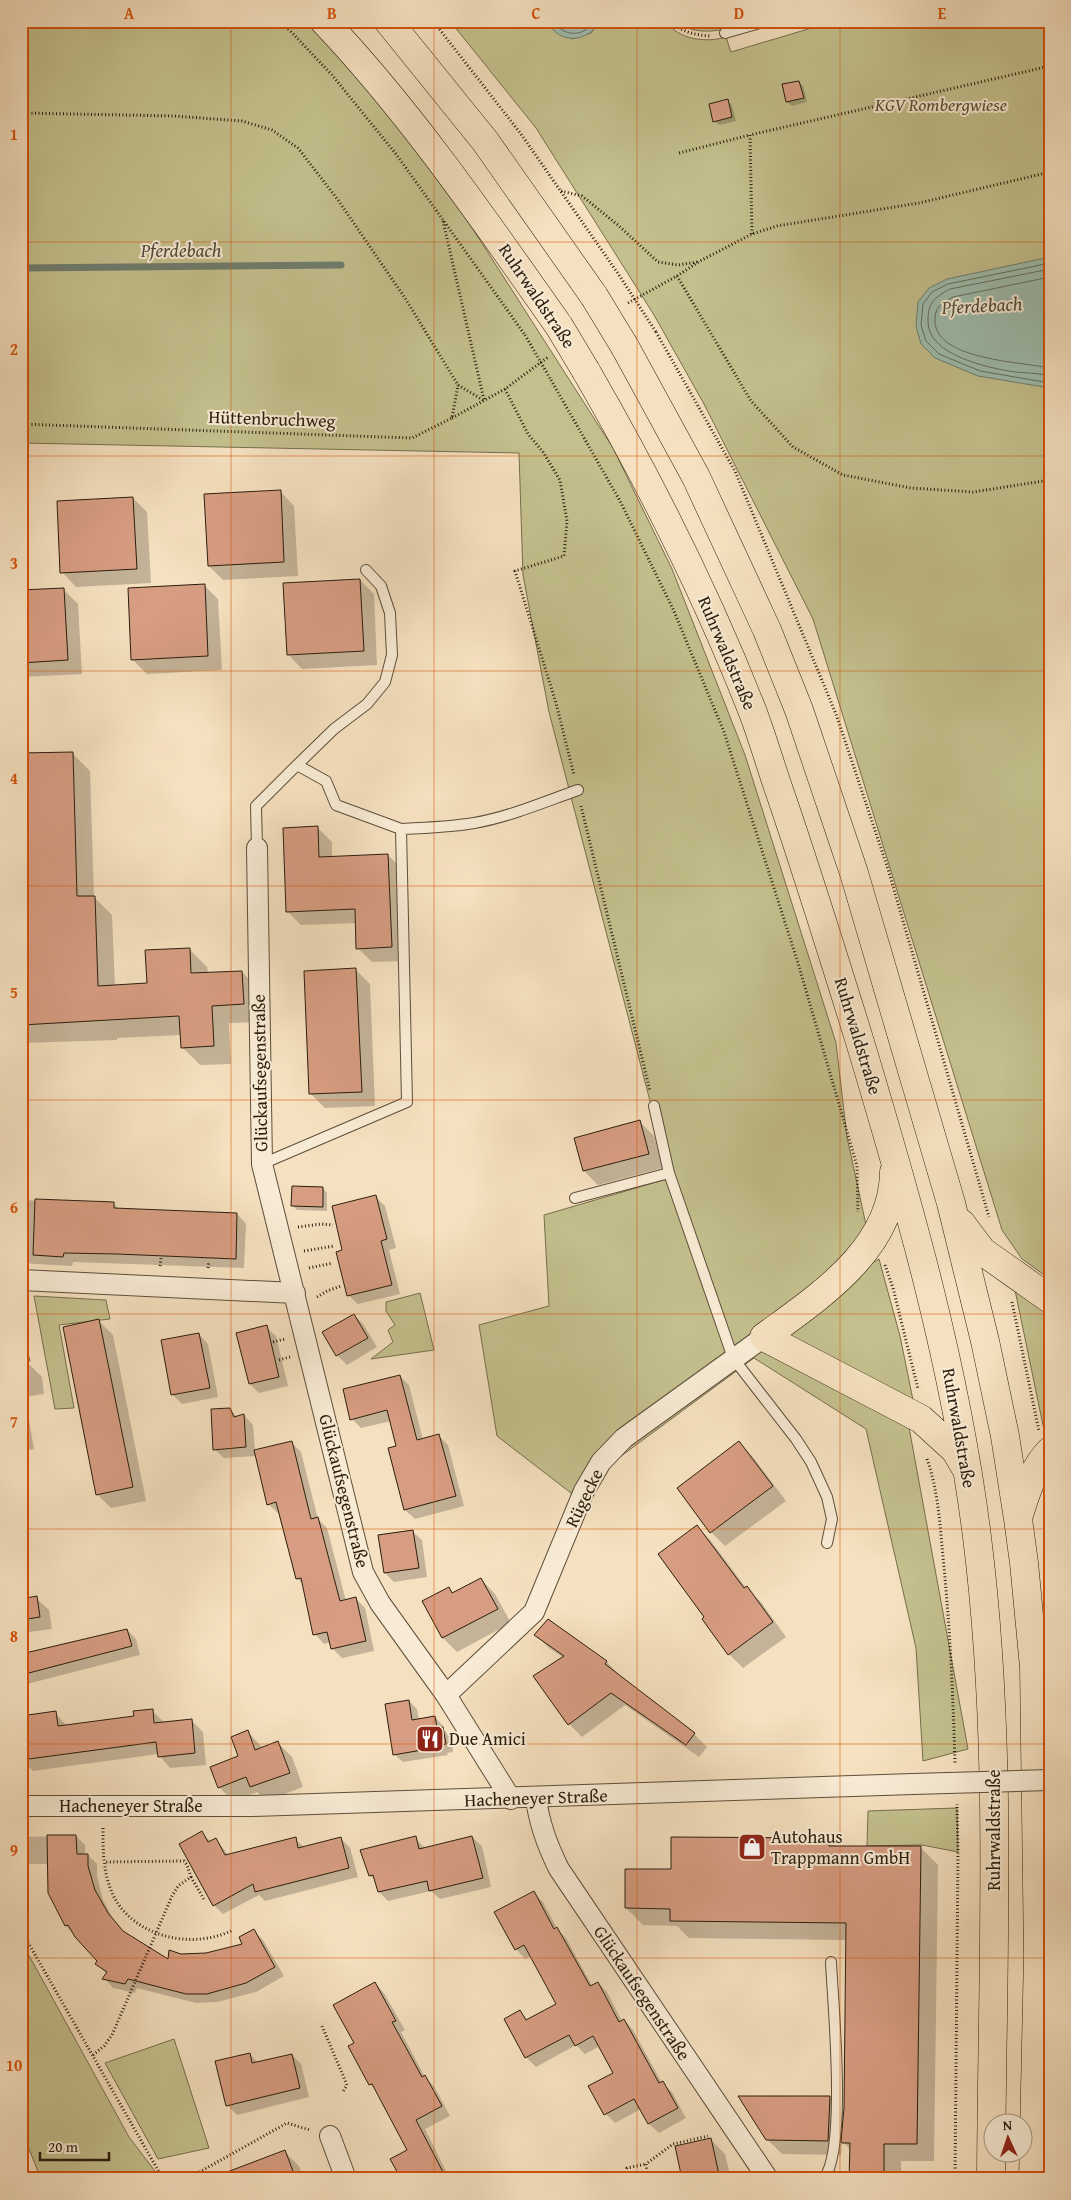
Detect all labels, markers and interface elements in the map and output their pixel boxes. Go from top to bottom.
text: A [124,1,135,25]
text: B [327,1,337,25]
text: C [531,1,541,25]
text: D [734,1,744,25]
text: E [938,1,947,25]
park label: KGV Rombergwiese [874,91,1007,118]
text: 1 [10,122,18,146]
water label: Pferdebach [140,236,222,264]
street label: Ruhrwaldstraße [492,238,583,354]
water label: Pferdebach [940,289,1023,321]
text: 2 [10,337,18,361]
street label: Hüttenbruchweg [208,403,336,434]
text: 3 [10,551,18,575]
street label: Ruhrwaldstraße [691,592,764,714]
text: 4 [10,766,18,790]
street label: Ruhrwaldstraße [828,974,889,1098]
text: 5 [10,980,18,1004]
street label: Glückaufsegenstraße [245,994,274,1152]
text: 6 [10,1195,18,1219]
street label: Ruhrwaldstraße [936,1366,983,1490]
text: 7 [10,1409,18,1433]
street label: Glückaufsegenstraße [312,1411,377,1571]
street label: Rügecke [558,1464,609,1532]
text: 8 [10,1624,18,1648]
restaurant icon: Due Amici [415,1724,445,1754]
place label: Due Amici [449,1725,526,1752]
street label: Ruhrwaldstraße [980,1769,1007,1891]
street label: Hacheneyer Straße [464,1782,608,1813]
street label: Hacheneyer Straße [59,1792,203,1819]
place label: Autohaus Trappmann GmbH [771,1823,910,1871]
shop icon: Autohaus Trappmann GmbH [737,1832,767,1862]
text: 9 [10,1838,18,1862]
street label: Glückaufsegenstraße [587,1920,698,2066]
text: 10 [6,2053,22,2077]
north arrow [984,2112,1034,2162]
text: N [1002,2115,1013,2135]
scale bar [40,2130,109,2162]
text: 20 m [48,2136,79,2157]

